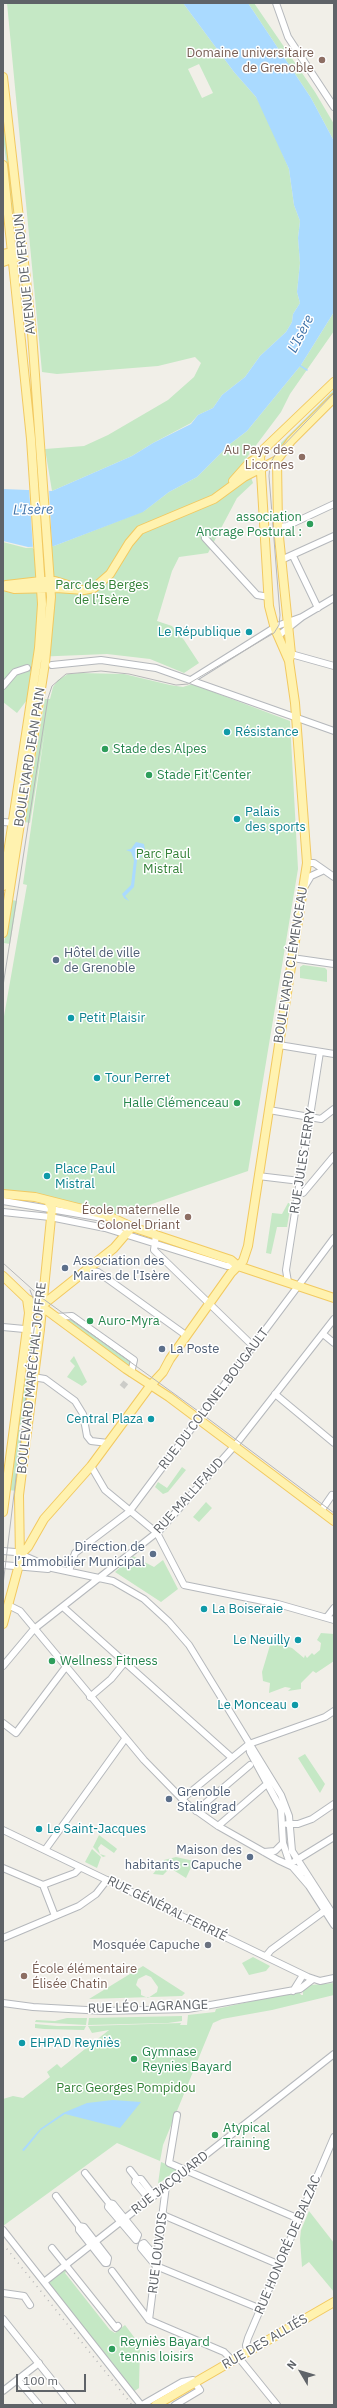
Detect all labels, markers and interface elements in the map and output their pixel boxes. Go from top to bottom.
place label: Domaine universitaire de Grenoble [186,45,314,76]
marker: Domaine universitaire de Grenoble [317,55,327,65]
street label: AVENUE DE VERDUN [11,213,39,335]
water label: L'Isère [284,312,318,356]
place label: Au Pays des Licornes [224,442,294,473]
marker: Au Pays des Licornes [297,452,307,462]
water label: L'Isère [13,501,53,519]
place label: association Ancrage Postural : [196,509,302,540]
marker: association Ancrage Postural : [305,519,315,529]
park label: Parc des Berges de l'Isère [55,577,149,608]
place label: Le République [158,624,241,640]
marker: Le République [244,627,254,637]
street label: BOULEVARD JEAN PAIN [11,686,49,828]
place label: Résistance [235,724,299,740]
marker: Résistance [222,727,232,737]
place label: Stade des Alpes [113,741,207,757]
marker: Stade des Alpes [100,744,110,754]
place label: Stade Fit'Center [157,767,251,783]
marker: Stade Fit'Center [144,770,154,780]
place label: Palais des sports [245,804,306,835]
marker: Palais des sports [232,814,242,824]
park label: Parc Paul Mistral [136,846,190,877]
street label: BOULEVARD CLÉMENCEAU [271,886,311,1044]
place label: Hôtel de ville de Grenoble [64,945,140,976]
marker: Hôtel de ville de Grenoble [51,955,61,965]
place label: Petit Plaisir [79,1010,145,1026]
marker: Petit Plaisir [66,1013,76,1023]
place label: Tour Perret [105,1070,170,1086]
marker: Tour Perret [92,1073,102,1083]
place label: Halle Clémenceau [123,1095,229,1111]
marker: Halle Clémenceau [232,1098,242,1108]
street label: RUE JULES FERRY [287,1107,319,1215]
place label: Place Paul Mistral [55,1161,116,1192]
marker: Place Paul Mistral [42,1171,52,1181]
place label: École maternelle Colonel Driant [82,1202,180,1233]
marker: École maternelle Colonel Driant [183,1212,193,1222]
place label: Association des Maires de l'Isère [73,1253,170,1284]
marker: Association des Maires de l'Isère [60,1263,70,1273]
street label: BOULEVARD MARÉCHAL JOFFRE [14,1281,50,1475]
place label: Auro-Myra [98,1313,160,1329]
marker: Auro-Myra [85,1316,95,1326]
street label: RUE DU COLONEL BOUGAULT [156,1325,272,1473]
place label: La Poste [170,1341,219,1357]
marker: La Poste [157,1344,167,1354]
place label: Central Plaza [66,1411,143,1427]
marker: Central Plaza [146,1414,156,1424]
street label: RUE MALLIFAUD [151,1455,227,1537]
place label: Direction de l’Immobilier Municipal [14,1539,145,1570]
marker: Direction de l’Immobilier Municipal [148,1549,158,1559]
place label: La Boiseraie [212,1601,283,1617]
marker: La Boiseraie [199,1604,209,1614]
place label: Le Neuilly [233,1632,290,1648]
marker: Le Neuilly [293,1635,303,1645]
place label: Wellness Fitness [60,1653,158,1669]
marker: Wellness Fitness [47,1656,57,1666]
place label: Le Monceau [217,1697,287,1713]
marker: Le Monceau [290,1700,300,1710]
place label: Grenoble Stalingrad [177,1784,236,1815]
marker: Grenoble Stalingrad [164,1794,174,1804]
place label: Le Saint-Jacques [47,1821,146,1837]
marker: Le Saint-Jacques [34,1824,44,1834]
place label: Maison des habitants - Capuche [125,1842,242,1873]
marker: Maison des habitants - Capuche [245,1852,255,1862]
street label: RUE GÉNÉRAL FERRIÉ [104,1873,230,1945]
place label: Mosquée Capuche [93,1937,200,1953]
marker: Mosquée Capuche [203,1940,213,1950]
place label: École élémentaire Élisée Chatin [32,1961,137,1992]
marker: École élémentaire Élisée Chatin [19,1971,29,1981]
street label: RUE LÉO LAGRANGE [88,1997,208,2017]
place label: EHPAD Reyniès [30,2035,120,2051]
marker: EHPAD Reyniès [17,2038,27,2048]
place label: Gymnase Reynies Bayard [142,2044,232,2075]
marker: Gymnase Reynies Bayard [129,2054,139,2064]
park label: Parc Georges Pompidou [56,2080,196,2096]
place label: Atypical Training [223,2120,270,2151]
marker: Atypical Training [210,2130,220,2140]
street label: RUE JACQUARD [128,2148,212,2218]
street label: RUE HONORÉ DE BALZAC [252,2173,324,2317]
street label: RUE LOUVOIS [145,2212,171,2294]
street label: RUE DES ALLIÉS [219,2311,311,2373]
place label: Reyniès Bayard tennis loisirs [120,2334,210,2365]
marker: Reyniès Bayard tennis loisirs [107,2344,117,2354]
north arrow [281,2352,321,2392]
text: N [284,2357,300,2372]
scale bar [18,2366,88,2392]
text: 100 m [23,2373,58,2388]

